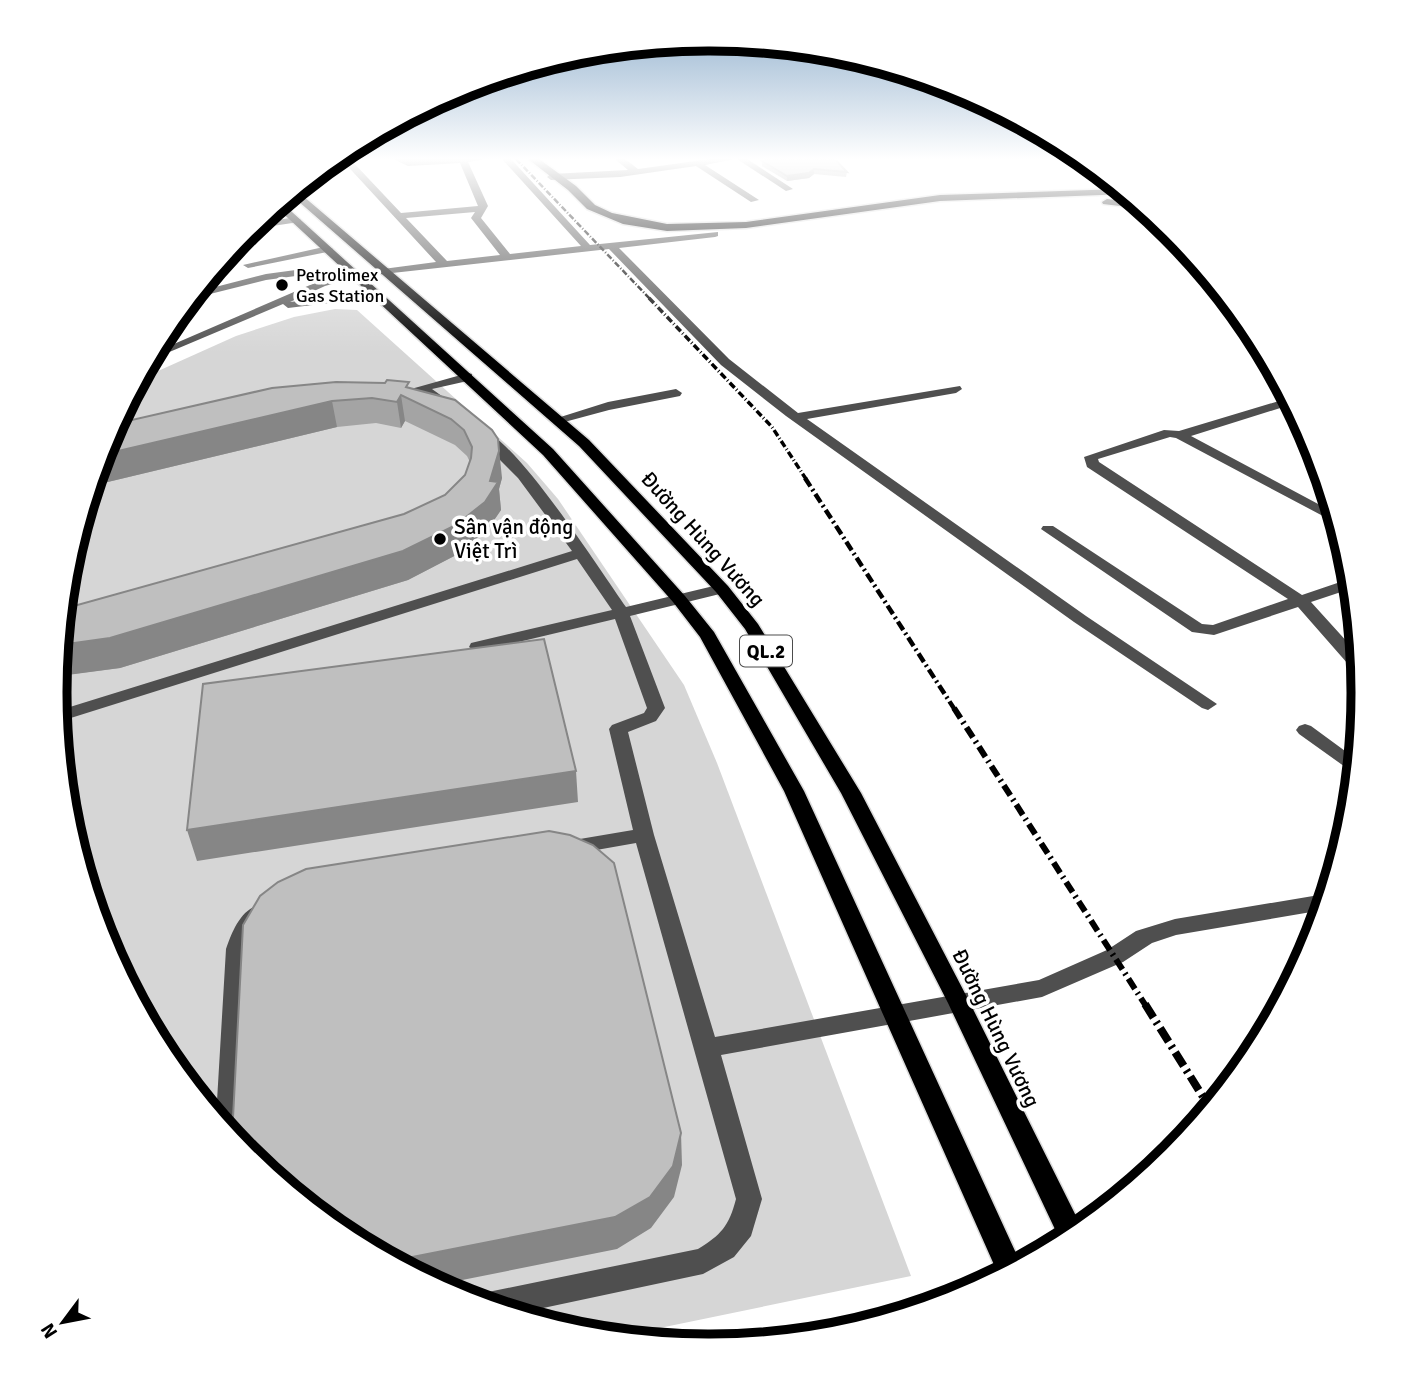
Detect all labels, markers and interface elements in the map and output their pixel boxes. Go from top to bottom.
place label: Petrolimex Gas Station [296,264,384,307]
marker: Petrolimex Gas Station [274,277,290,293]
street label: Đường Hùng Vương [635,466,771,612]
place label: Sân vận động Việt Trì [454,514,573,564]
marker: Sân vận động Việt Trì [432,531,448,547]
road number: QL.2 [740,636,792,666]
street label: Đường Hùng Vương [946,945,1046,1111]
north arrow [28,1287,98,1357]
text: N [36,1319,63,1342]

